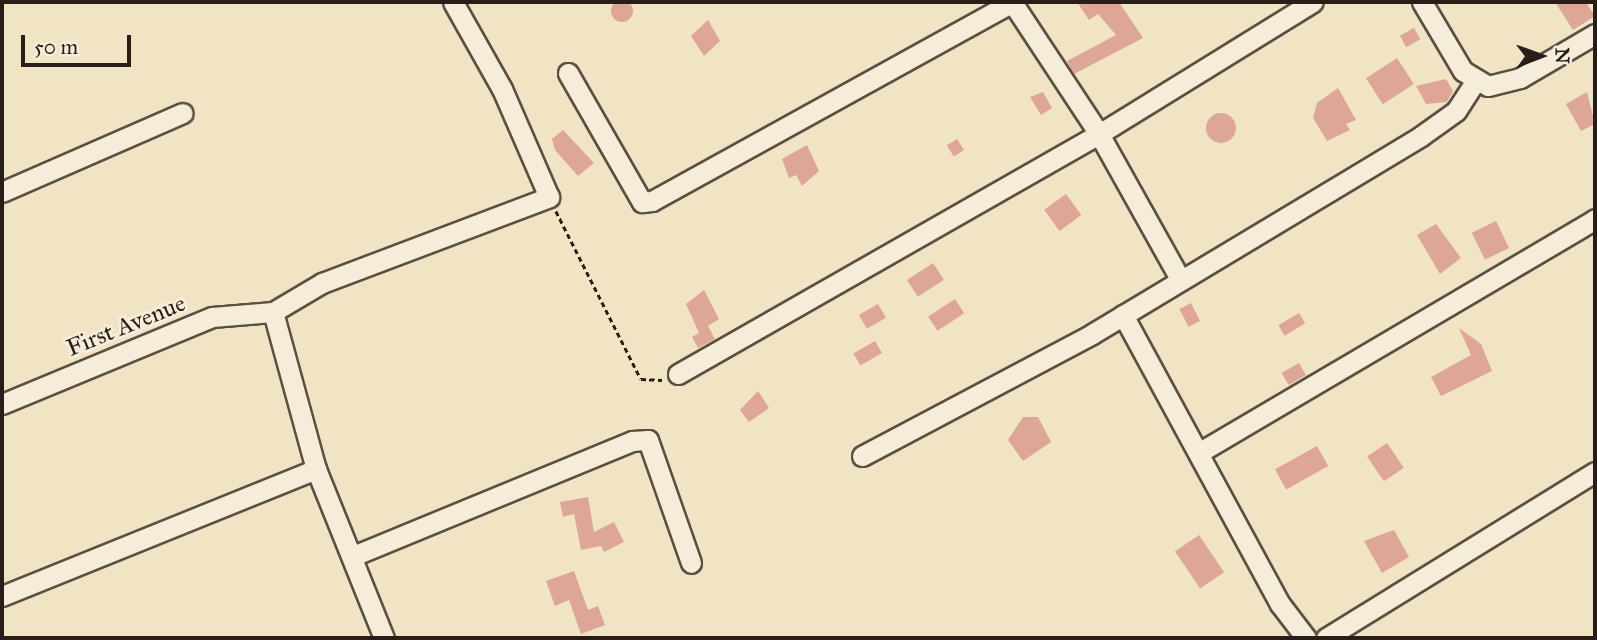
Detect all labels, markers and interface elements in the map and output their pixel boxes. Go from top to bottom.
scale bar [24,21,135,65]
north arrow [1506,21,1576,91]
text: 50 m [34,34,78,60]
text: N [1551,47,1574,64]
street label: First Avenue [62,289,190,363]

